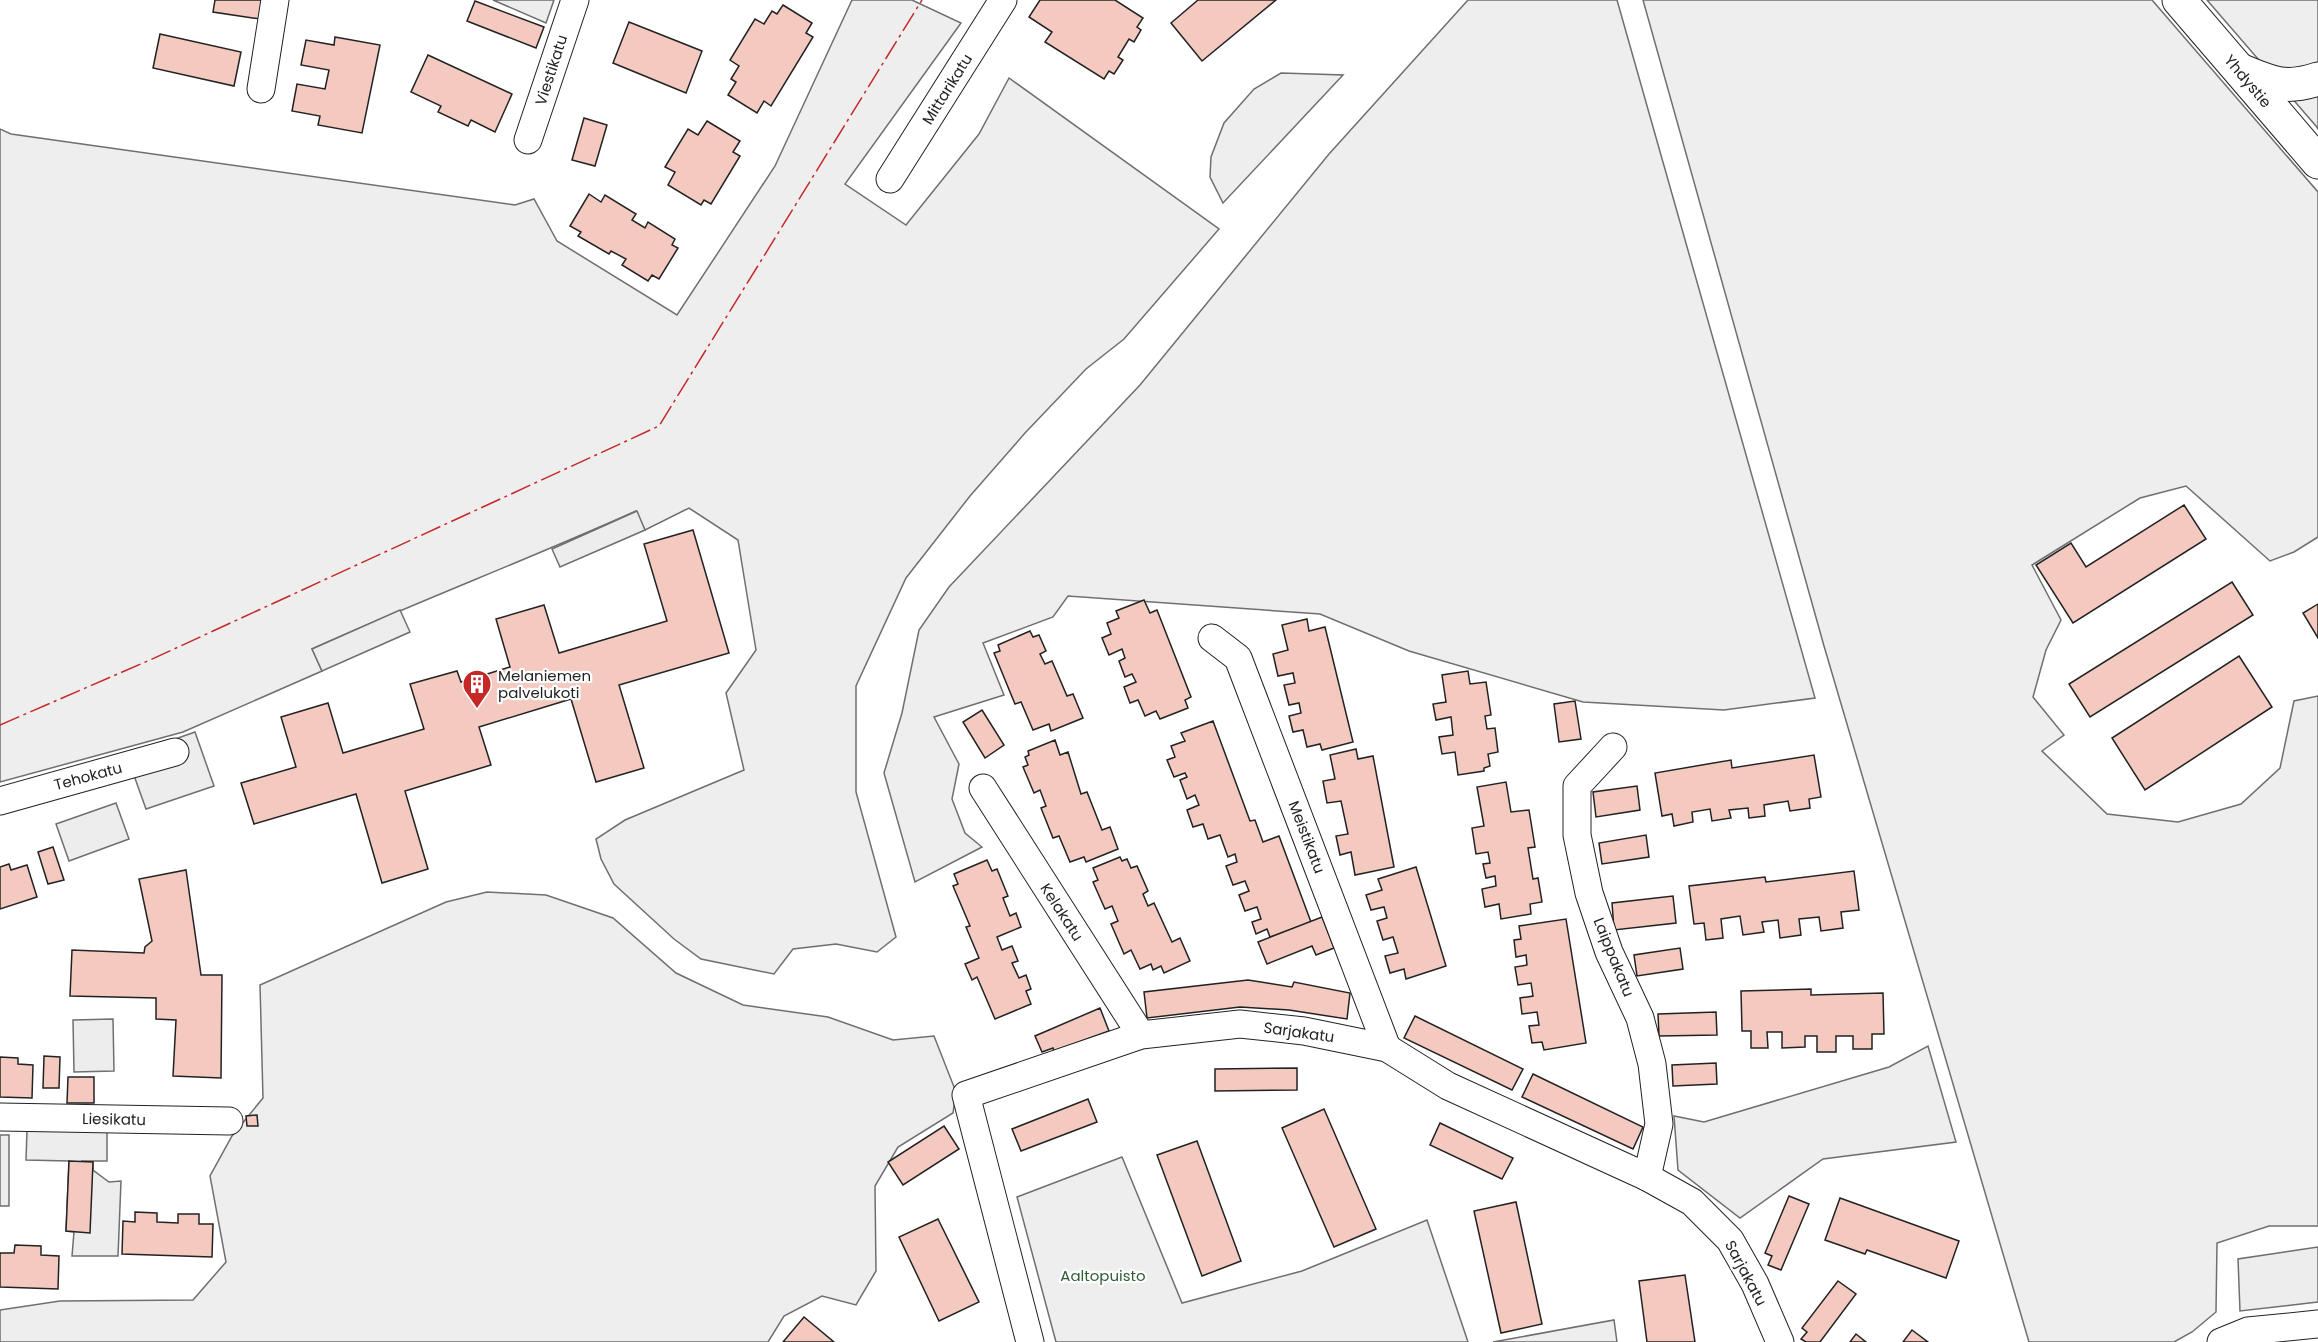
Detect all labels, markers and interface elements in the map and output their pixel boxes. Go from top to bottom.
street label: Viestikatu [530,32,572,108]
street label: Mittarikatu [917,50,977,128]
street label: Yhdystie [2220,50,2276,112]
place label: Melaniemen palvelukoti [498,665,591,703]
building icon: Melaniemen palvelukoti [461,668,493,710]
street label: Tehokatu [52,757,124,795]
street label: Meistikatu [1284,798,1330,876]
street label: Kelakatu [1035,879,1089,945]
street label: Laippakatu [1589,914,1639,1000]
street label: Sarjakatu [1262,1017,1336,1047]
street label: Liesikatu [82,1108,146,1130]
street label: Sarjakatu [1720,1237,1772,1309]
park label: Aaltopuisto [1060,1265,1146,1286]

